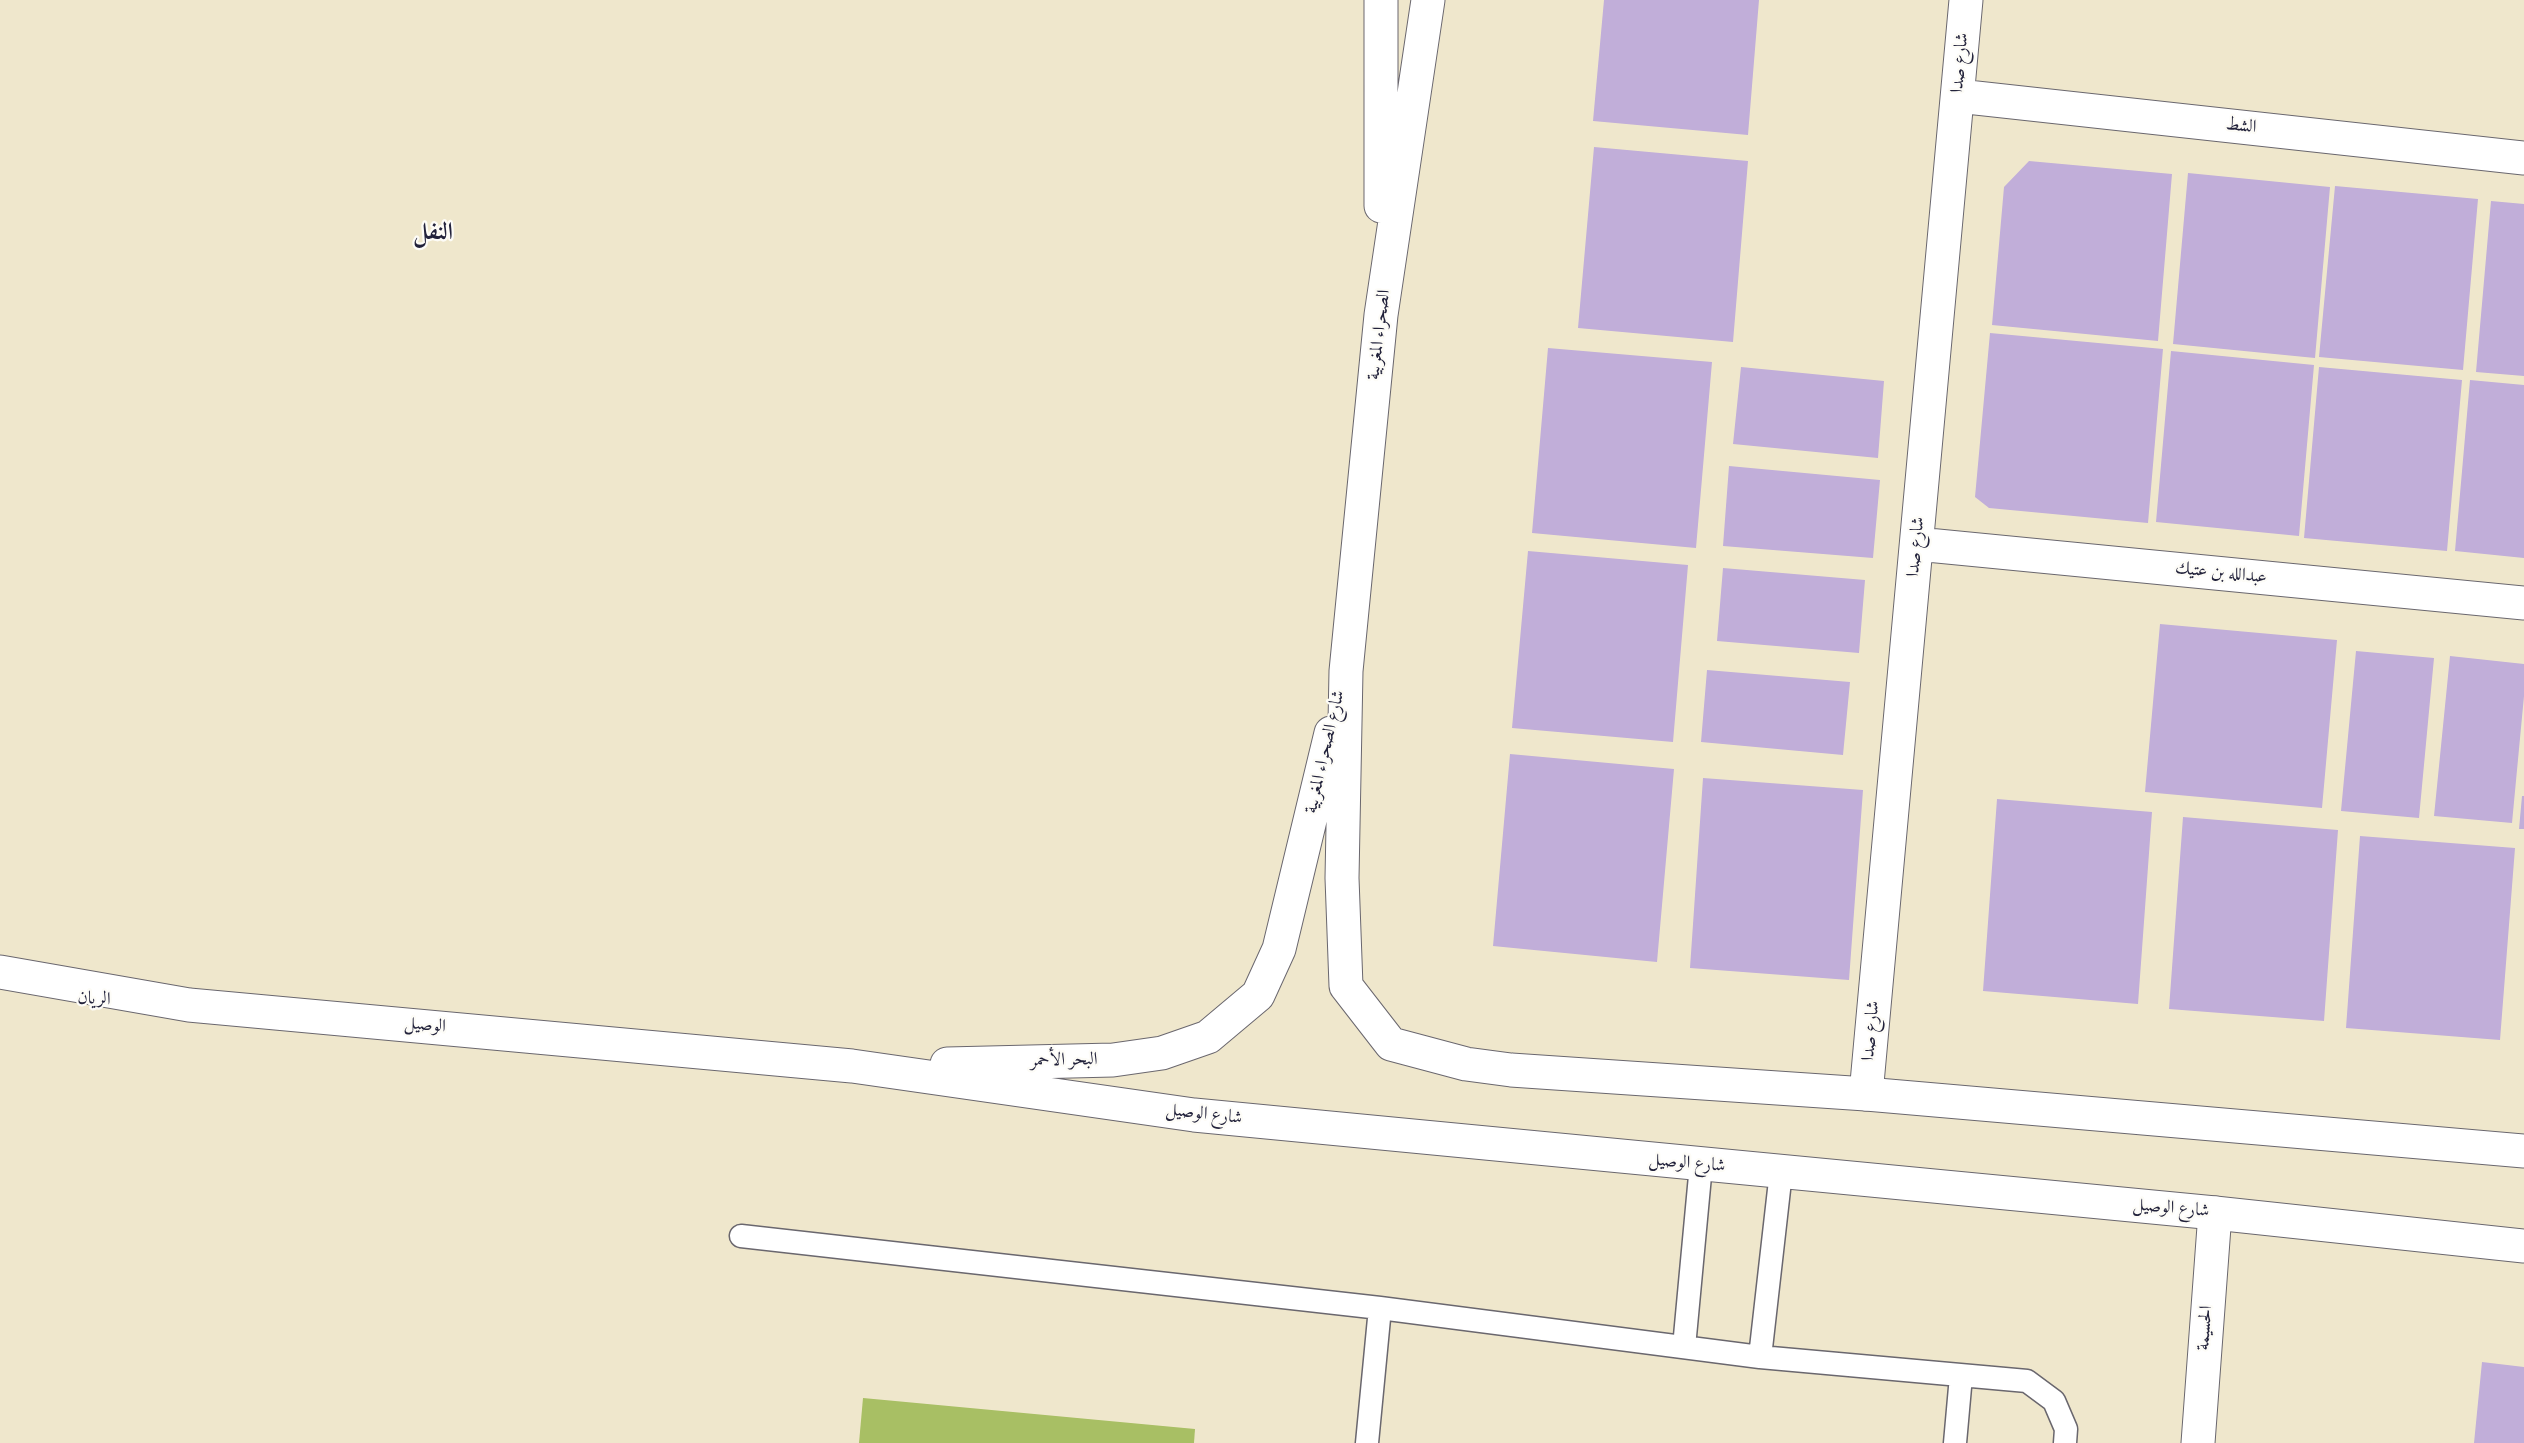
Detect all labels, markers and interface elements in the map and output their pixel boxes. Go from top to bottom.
street label: شارع صدا [1948,32,1974,94]
street label: الشط [2225,115,2257,139]
district label: النفل [413,220,453,248]
street label: الصحراء المغربية [1364,289,1396,381]
street label: شارع صدا [1904,516,1930,578]
street label: عبدالله بن عتيك [2174,558,2268,590]
street label: شارع الصحراء المغربية [1301,688,1351,816]
street label: الريان [77,988,111,1012]
street label: شارع صدا [1859,1000,1885,1062]
street label: الوصيل [403,1013,447,1039]
street label: البحر الأحمر [1030,1050,1098,1072]
street label: شارع الوصيل [1164,1100,1244,1130]
street label: شارع الوصيل [1648,1150,1726,1178]
street label: شارع الوصيل [2132,1195,2210,1223]
street label: الحسيمة [2194,1305,2218,1351]

